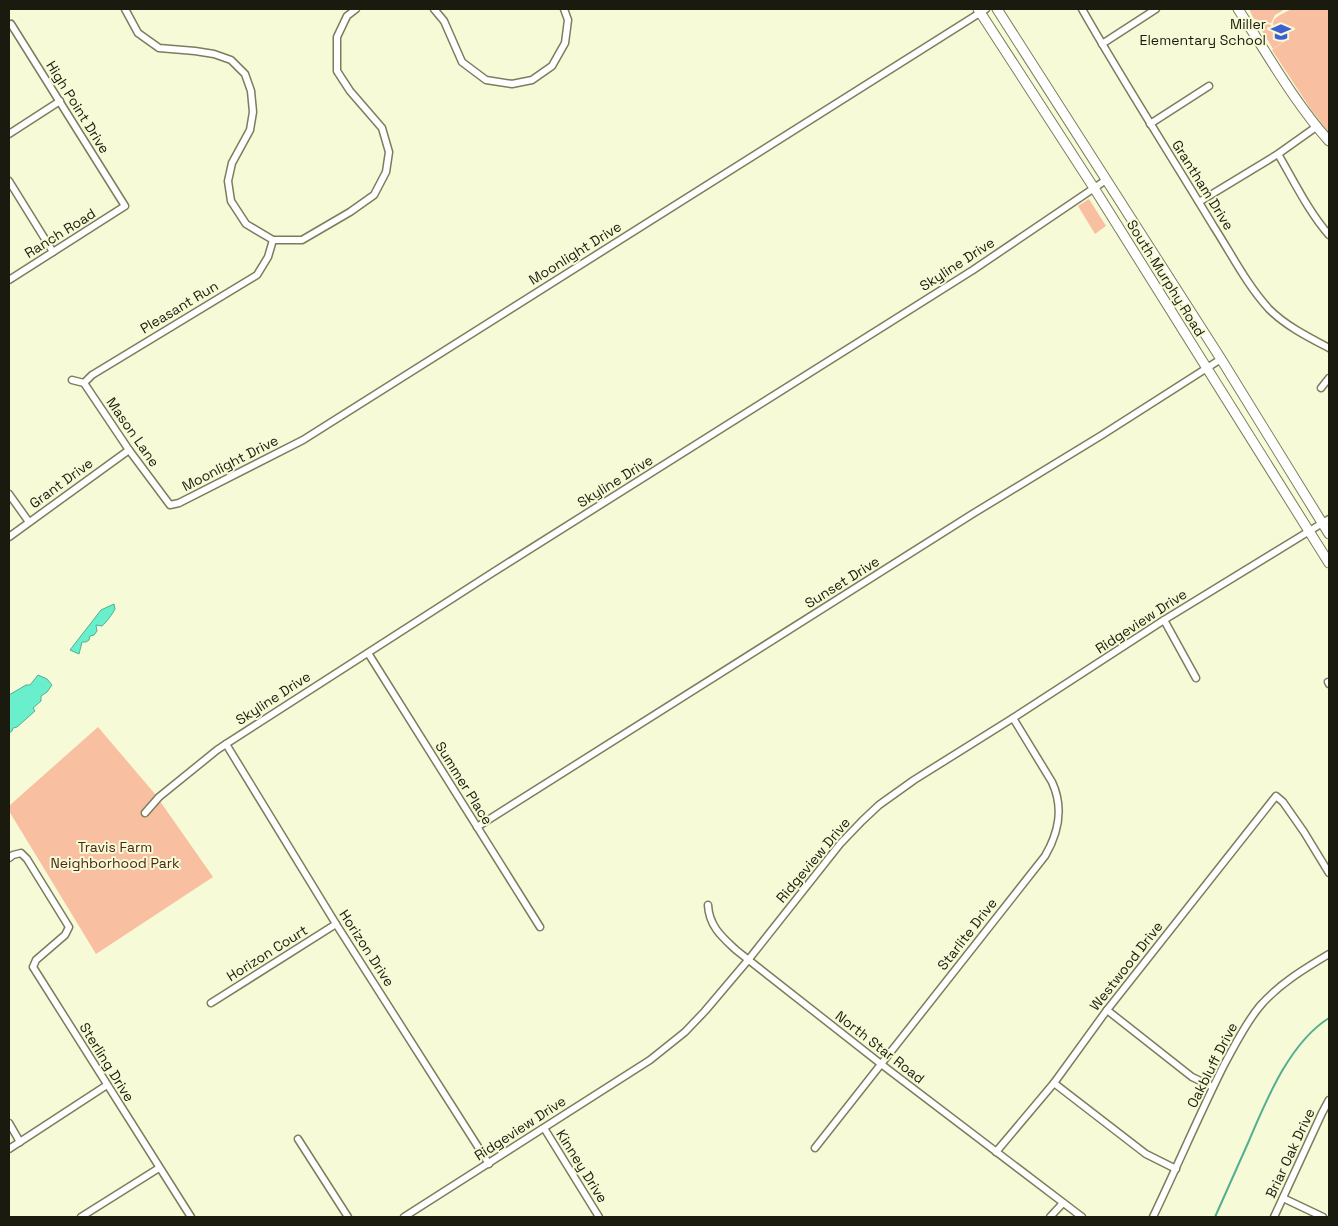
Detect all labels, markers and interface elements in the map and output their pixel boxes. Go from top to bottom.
place label: Miller Elementary School [1140,15,1266,49]
school or university icon: Miller Elementary School [1270,21,1292,43]
street label: High Point Drive [42,57,114,157]
street label: Grantham Drive [1168,137,1238,233]
street label: Ranch Road [21,204,99,262]
street label: South Murphy Road [1123,216,1209,340]
street label: Moonlight Drive [525,217,625,289]
street label: Skyline Drive [916,233,998,295]
street label: Pleasant Run [137,277,221,337]
street label: Mason Lane [102,394,164,470]
street label: Moonlight Drive [179,431,281,495]
street label: Skyline Drive [574,451,656,511]
street label: Grant Drive [26,454,96,512]
street label: Sunset Drive [801,552,883,612]
street label: Ridgeview Drive [1092,585,1190,657]
street label: Skyline Drive [232,667,314,729]
street label: Summer Place [431,738,497,828]
street label: Ridgeview Drive [772,814,854,906]
park label: Travis Farm Neighborhood Park [50,838,180,872]
street label: Starlite Drive [933,894,1001,974]
street label: Horizon Drive [336,906,398,990]
street label: Westwood Drive [1085,918,1167,1014]
street label: Horizon Court [223,921,311,985]
street label: North Star Road [832,1007,928,1087]
street label: Sterling Drive [76,1019,138,1105]
street label: Oakbluff Drive [1183,1019,1241,1111]
street label: Ridgeview Drive [471,1092,569,1164]
street label: Briar Oak Drive [1261,1105,1319,1201]
street label: Kinney Drive [552,1126,612,1206]

